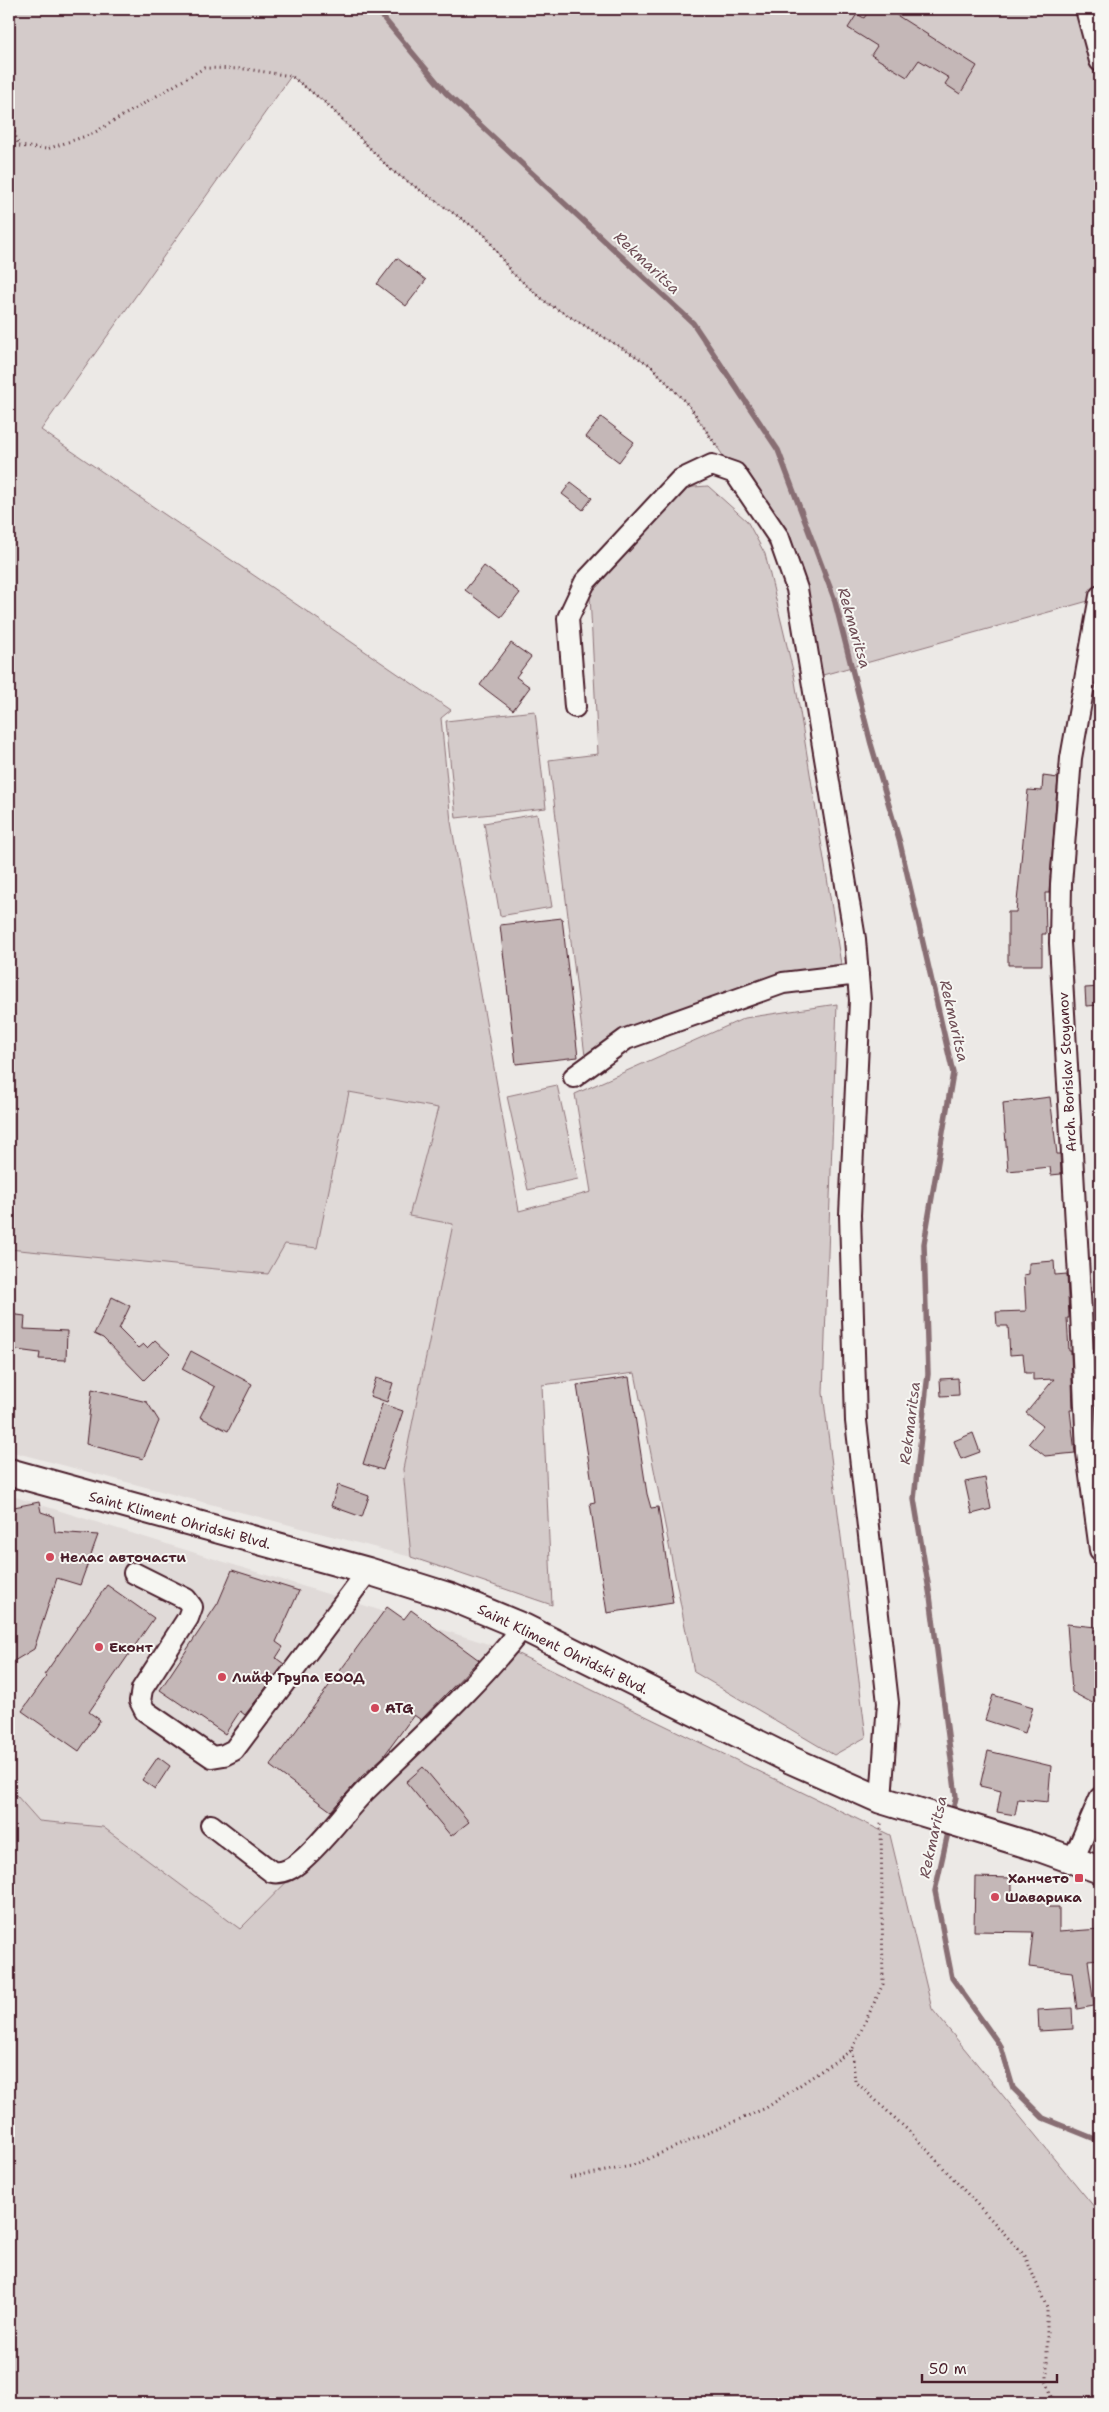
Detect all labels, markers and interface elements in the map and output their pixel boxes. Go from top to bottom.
water label: Rekmaritsa [610,227,684,299]
water label: Rekmaritsa [833,585,875,671]
water label: Rekmaritsa [935,978,973,1064]
street label: Аrch. Borislav Stoyanov [1054,991,1080,1153]
water label: Rekmaritsa [895,1380,925,1466]
street label: Saint Kliment Ohridski Blvd. [87,1487,273,1553]
place label: Нелас авточасти [60,1548,186,1566]
marker: Нелас авточасти [44,1551,56,1563]
street label: Saint Kliment Ohridski Blvd. [475,1600,651,1698]
place label: Еконт [109,1638,153,1656]
marker: Еконт [93,1641,105,1653]
place label: Лийф Група ЕООД [232,1668,365,1686]
marker: Лийф Група ЕООД [216,1671,228,1683]
place label: ATG [385,1699,413,1717]
marker: ATG [369,1702,381,1714]
water label: Rekmaritsa [915,1794,951,1880]
place label: Ханчето [1008,1869,1069,1887]
marker: Ханчето [1073,1872,1085,1884]
place label: Шаварика [1005,1888,1082,1906]
marker: Шаварика [989,1891,1001,1903]
scale bar [922,2352,1056,2384]
text: 50 m [929,2359,967,2379]

